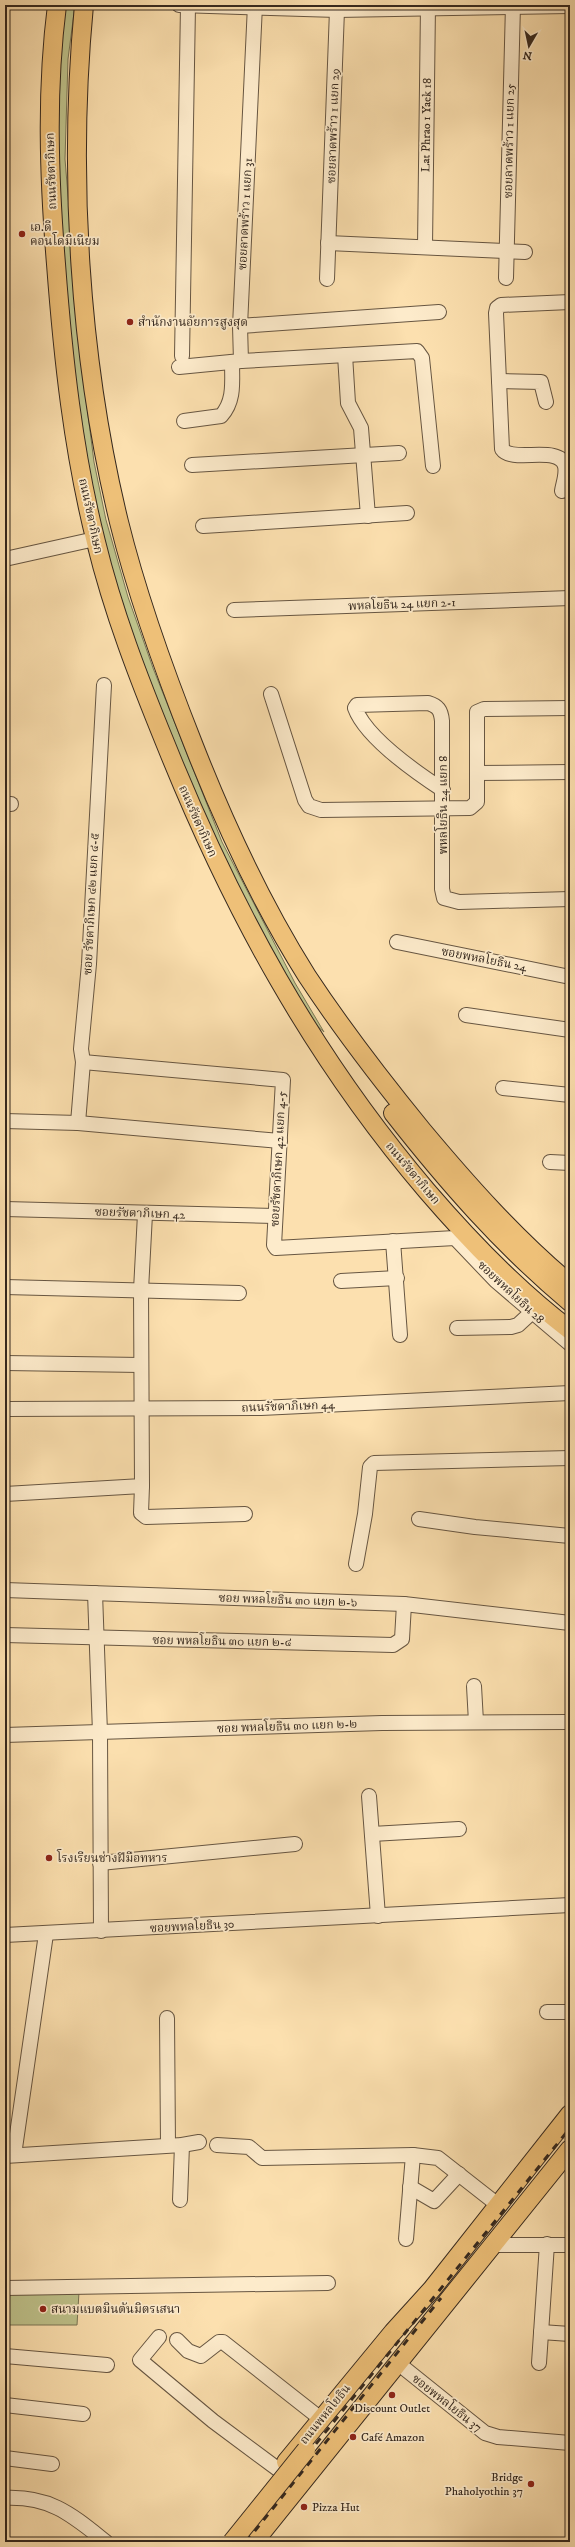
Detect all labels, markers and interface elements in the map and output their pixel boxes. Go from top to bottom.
north arrow [509,26,549,66]
text: N [522,47,533,63]
street label: ซอยลาดพร้าว 1 แยก 29 [324,68,343,184]
street label: Lat Phrao 1 Yaek 18 [418,78,435,172]
street label: ซอยลาดพร้าว 1 แยก 25 [501,83,518,199]
street label: ถนนรัชดาภิเษก [43,132,60,210]
street label: ซอยลาดพร้าว 1 แยก 31 [235,158,256,270]
place label: เอ.ดี คอนโดมิเนียม [30,220,100,249]
marker: เอ.ดี คอนโดมิเนียม [17,229,27,239]
place label: สำนักงานอัยการสูงสุด [138,315,248,330]
marker: สำนักงานอัยการสูงสุด [125,317,135,327]
street label: ถนนรัชดาภิเษก [75,477,106,555]
street label: พหลโยธิน 24 แยก 2-1 [348,593,456,614]
street label: พหลโยธิน 24 แยก 8 [434,756,451,854]
street label: ถนนรัชดาภิเษก [175,783,220,859]
street label: ซอย รัชดาภิเษก ๔๒ แยก ๔-๕ [80,833,103,975]
street label: ซอยพหลโยธิน 24 [440,942,529,975]
street label: ซอยรัชดาภิเษก 42 แยก 4-5 [267,1091,290,1227]
street label: ถนนรัชดาภิเษก [382,1139,443,1208]
street label: ซอยรัชดาภิเษก 42 [94,1204,186,1223]
street label: ซอยพหลโยธิน 28 [474,1256,549,1327]
street label: ถนนรัชดาภิเษก 44 [241,1397,336,1416]
street label: ซอย พหลโยธิน ๓๐ แยก ๒-๖ [218,1589,358,1610]
street label: ซอย พหลโยธิน ๓๐ แยก ๒-๔ [152,1631,292,1650]
street label: ซอย พหลโยธิน ๓๐ แยก ๒-๒ [217,1715,357,1736]
place label: โรงเรียนช่างฝีมือทหาร [56,1849,167,1866]
marker: โรงเรียนช่างฝีมือทหาร [44,1853,54,1863]
street label: ซอยพหลโยธิน 30 [149,1915,235,1936]
place label: สนามแบตมินตันมิตรเสนา [51,2302,180,2317]
marker: สนามแบตมินตันมิตรเสนา [38,2304,48,2314]
street label: ซอยพหลโยธิน 37 [409,2370,486,2435]
street label: ถนนพหลโยธิน [295,2380,354,2447]
marker: Discount Outlet [387,2390,397,2400]
place label: Discount Outlet [354,2401,430,2416]
place label: Café Amazon [361,2430,425,2445]
marker: Café Amazon [348,2432,358,2442]
place label: Bridge Phaholyothin 37 [445,2470,523,2499]
marker: Bridge Phaholyothin 37 [526,2479,536,2489]
place label: Pizza Hut [312,2500,360,2515]
marker: Pizza Hut [299,2502,309,2512]

